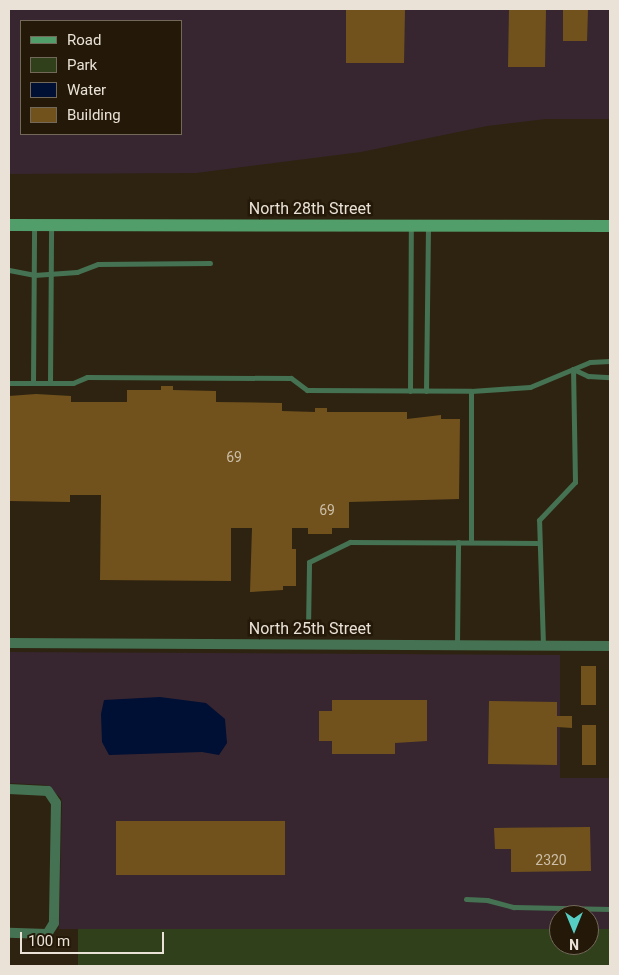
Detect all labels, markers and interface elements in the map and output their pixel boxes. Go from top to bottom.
legend [20,20,182,135]
text: Road [67,31,101,49]
text: Park [67,56,97,74]
text: Water [67,81,106,99]
text: Building [67,106,121,124]
street label: North 28th Street [249,199,371,219]
house number: 69 [226,449,242,465]
house number: 69 [319,502,335,518]
street label: North 25th Street [249,619,371,639]
house number: 2320 [535,852,567,868]
north arrow [549,905,599,955]
scale bar [22,922,166,954]
text: 100 m [28,932,70,950]
text: N [569,936,579,952]

